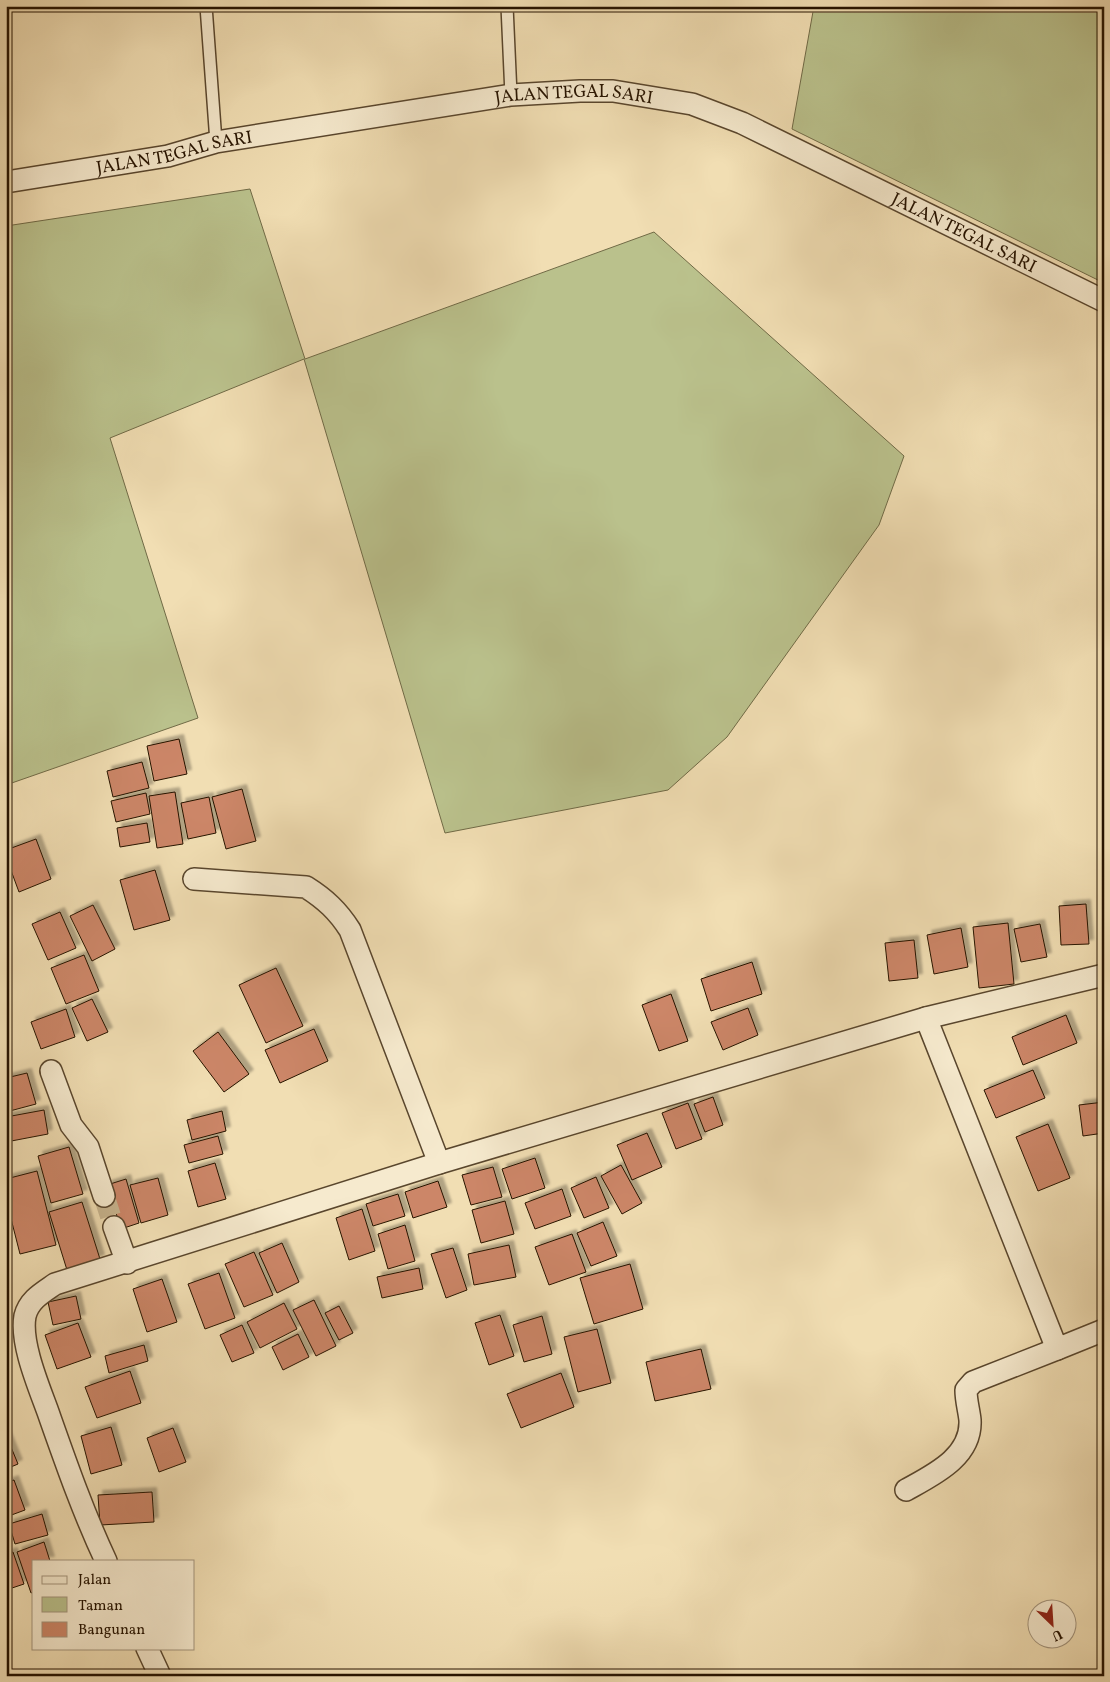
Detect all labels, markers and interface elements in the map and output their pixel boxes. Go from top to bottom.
street label: JALAN TEGAL SARI [493,80,655,111]
street label: JALAN TEGAL SARI [95,125,254,181]
street label: JALAN TEGAL SARI [887,187,1040,280]
legend [32,1560,195,1650]
text: Jalan [78,1570,111,1591]
text: Taman [78,1596,123,1617]
north arrow [1028,1600,1078,1650]
text: Bangunan [78,1620,145,1641]
text: U [1048,1624,1065,1645]

